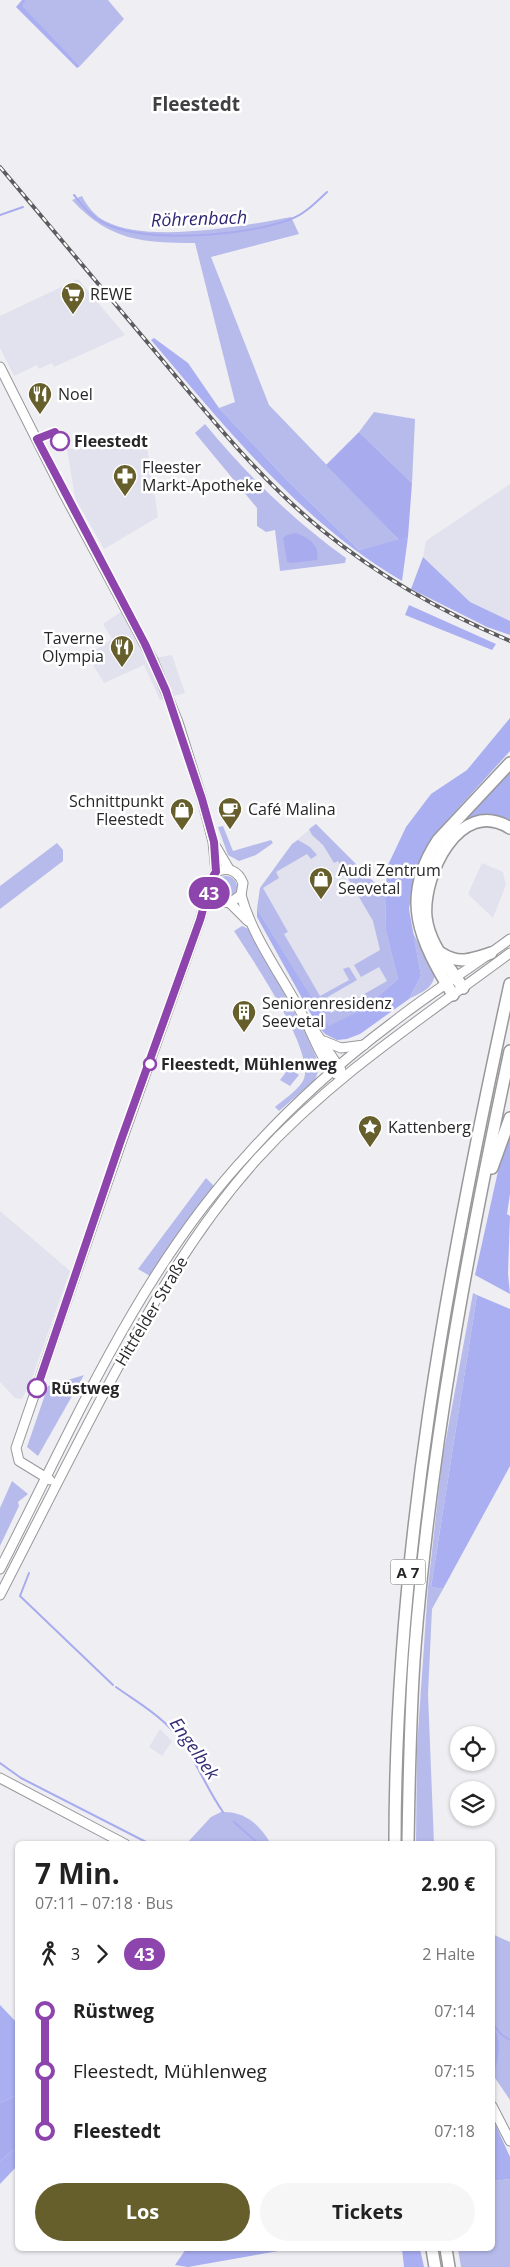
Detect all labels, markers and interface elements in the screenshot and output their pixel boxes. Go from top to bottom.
district label: Fleestedt [152,91,240,117]
water label: Röhrenbach [150,204,248,232]
supermarket icon: REWE [60,281,86,315]
place label: REWE [90,283,132,305]
restaurant icon: Noel [27,381,53,415]
place label: Noel [58,383,93,405]
place label: Fleestedt [74,430,148,452]
marker: Fleestedt [50,431,70,451]
place label: Fleester Markt-Apotheke [142,456,263,496]
pharmacy icon: Fleester Markt-Apotheke [112,463,138,497]
place label: Taverne Olympia [42,627,104,667]
restaurant icon: Taverne Olympia [109,634,135,668]
place label: Schnittpunkt Fleestedt [69,790,164,830]
cafe icon: Café Malina [217,796,243,830]
shop icon: Schnittpunkt Fleestedt [169,797,195,831]
place label: Café Malina [248,798,336,820]
place label: Audi Zentrum Seevetal [338,859,441,899]
shop icon: Audi Zentrum Seevetal [308,866,334,900]
line badge: 43 [186,877,232,909]
text: 43 [199,881,219,905]
place label: Seniorenresidenz Seevetal [262,992,392,1032]
building icon: Seniorenresidenz Seevetal [231,999,257,1033]
place label: Fleestedt, Mühlenweg [161,1053,337,1075]
marker: Fleestedt, Mühlenweg [143,1057,157,1071]
place icon: Kattenberg [357,1114,383,1148]
place label: Kattenberg [388,1116,471,1138]
street label: Hittfelder Straße [110,1252,192,1370]
place label: Rüstweg [51,1377,119,1399]
marker: Rüstweg [27,1378,47,1398]
road number: A 7 [390,1560,426,1584]
water label: Engelbek [165,1712,226,1785]
map controls [450,1726,495,1826]
button: locate [450,1726,495,1771]
button: layers [450,1781,495,1826]
text: 7 Min. [35,1854,120,1892]
text: 2.90 € [421,1871,475,1897]
text: 07:11 – 07:18 · Bus [35,1892,173,1914]
icon: walk [35,1940,63,1968]
icon: forward [88,1940,116,1968]
text: 43 [134,1942,155,1966]
text: 3 [71,1943,80,1965]
text: 2 Halte [422,1943,475,1965]
text: Rüstweg [73,1998,154,2024]
text: 07:14 [434,2000,475,2022]
text: Fleestedt, Mühlenweg [73,2058,267,2084]
text: 07:15 [434,2060,475,2082]
text: Fleestedt [73,2118,161,2144]
text: 07:18 [434,2120,475,2142]
button: Los [35,2183,250,2241]
button: Tickets [260,2183,475,2241]

